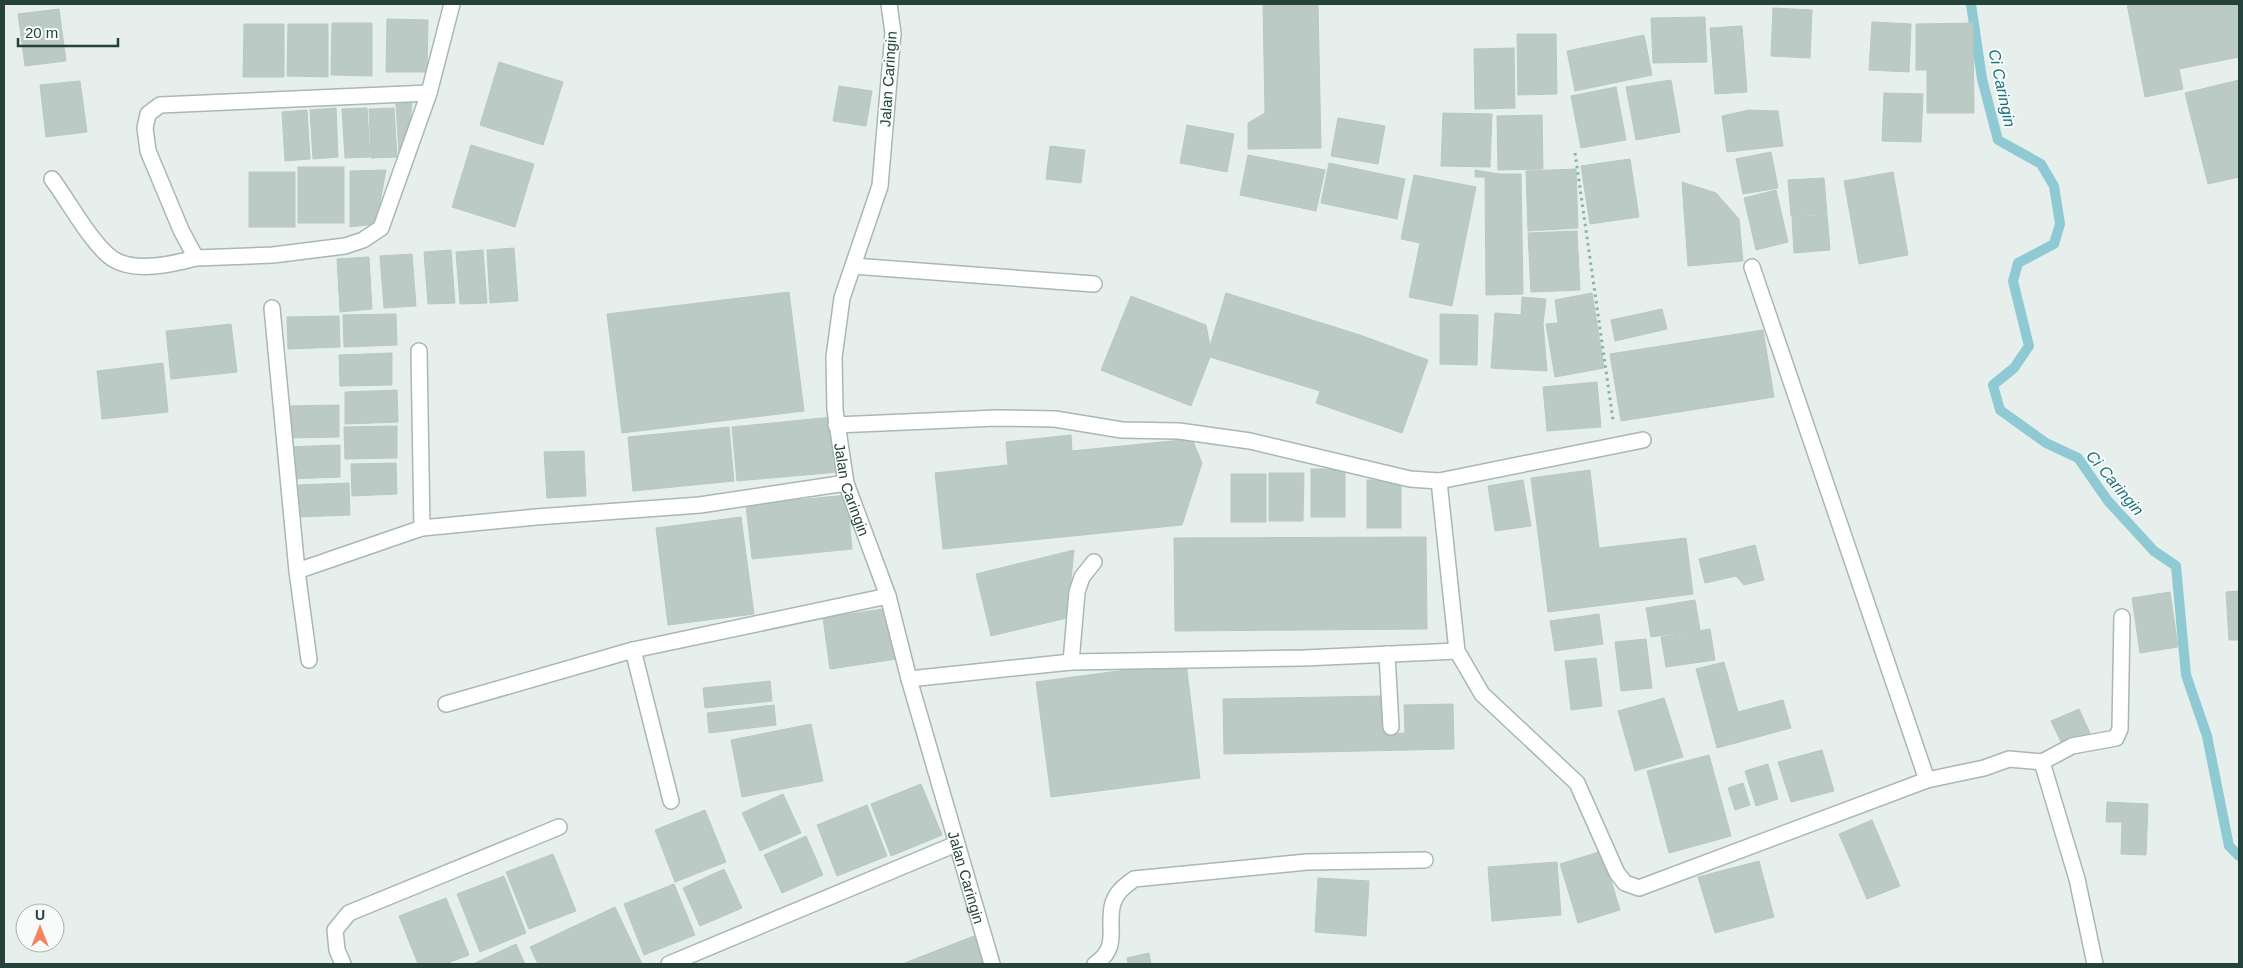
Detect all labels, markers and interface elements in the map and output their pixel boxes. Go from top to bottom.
scale bar [18,15,118,47]
text: 20 m [25,24,58,41]
street label: Jalan Caringin [876,31,900,127]
water label: Ci Caringin [1985,48,2019,129]
street label: Jalan Caringin [832,442,873,538]
water label: Ci Caringin [2083,447,2147,519]
street label: Jalan Caringin [945,829,988,926]
north arrow [15,903,65,953]
text: U [35,907,45,923]

